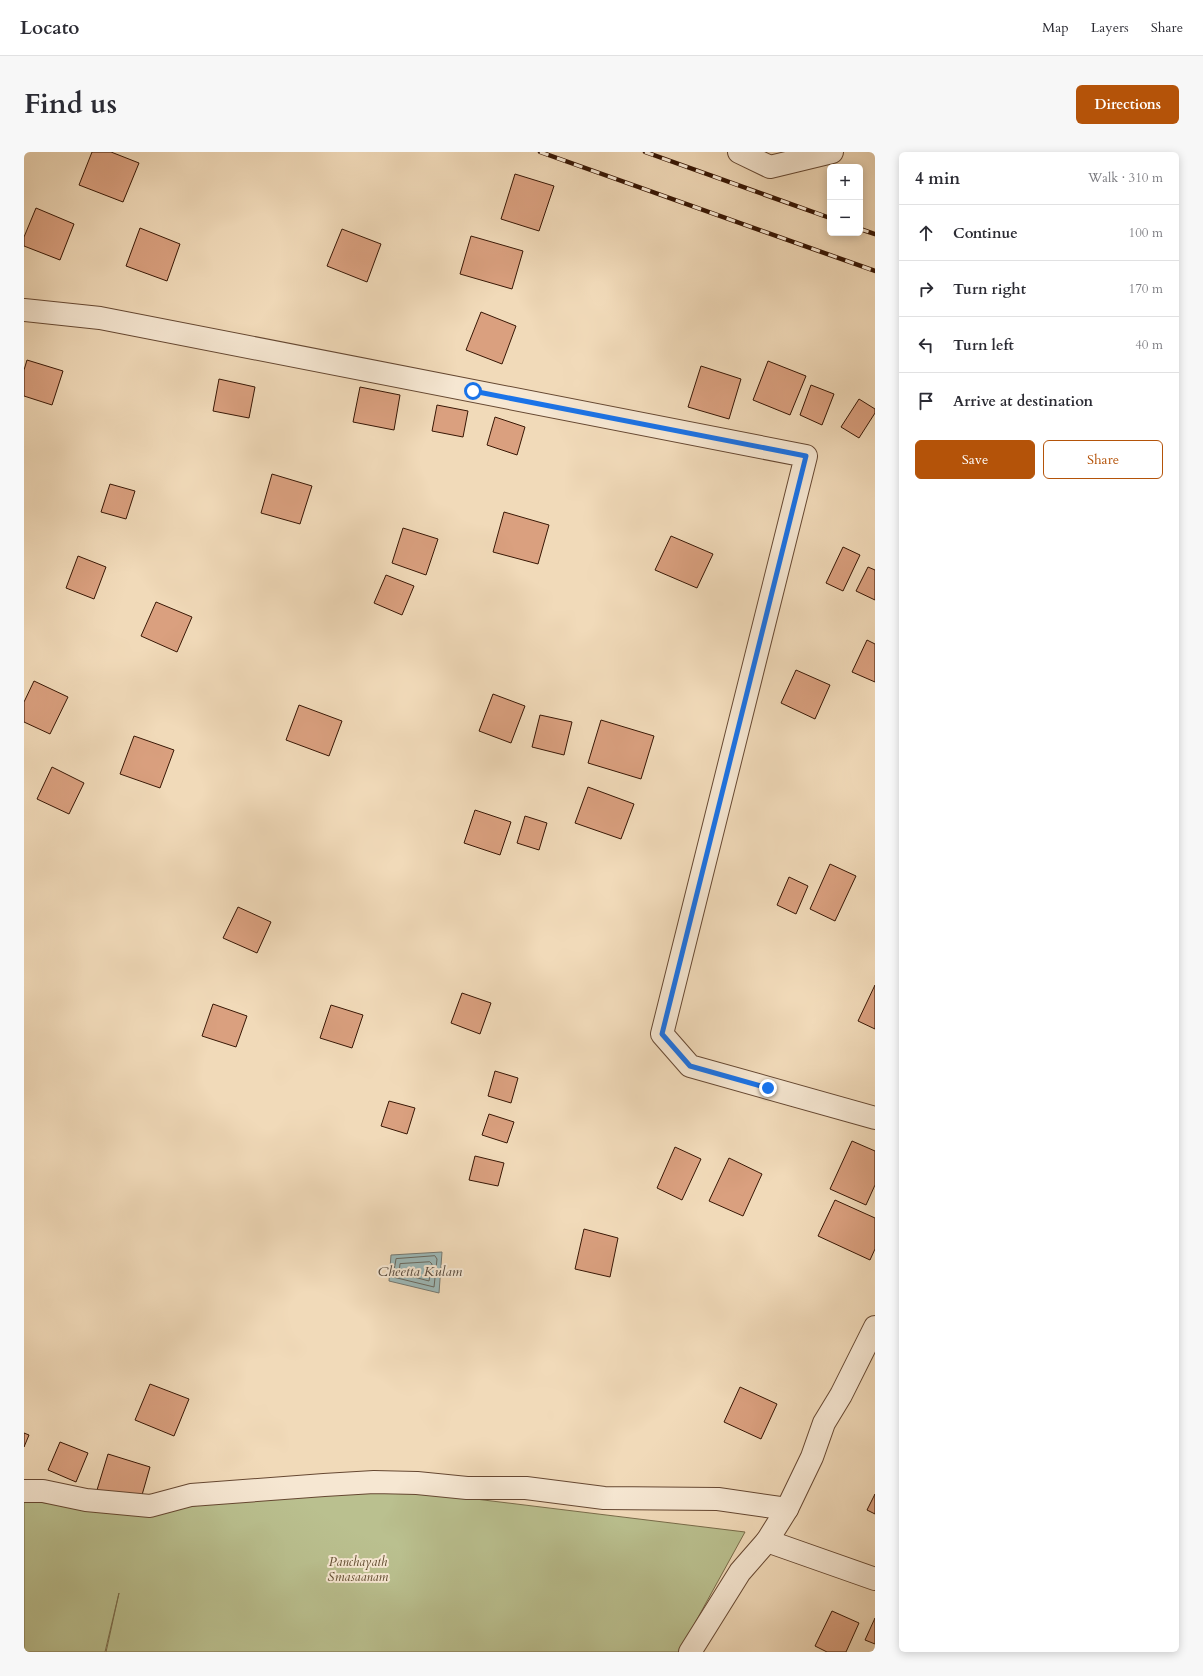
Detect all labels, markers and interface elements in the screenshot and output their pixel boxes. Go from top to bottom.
text: Locato [20,15,79,41]
text: Map [1042,18,1069,37]
text: Layers [1091,18,1129,37]
text: Share [1151,18,1183,37]
text: Find us [24,85,117,123]
button: Directions [1076,85,1179,124]
map controls [827,164,863,236]
button: + [827,164,863,200]
text: 4 min [915,167,960,190]
text: Walk · 310 m [1088,169,1163,187]
button: − [827,200,863,236]
icon: ahead [915,222,937,244]
text: Continue [953,223,1018,243]
text: 100 m [1129,224,1163,242]
icon: right [915,278,937,300]
text: Turn right [953,279,1026,299]
text: 170 m [1129,280,1163,298]
icon: left [915,334,937,356]
text: Turn left [953,335,1014,355]
text: 40 m [1135,336,1163,354]
route start [464,382,482,400]
icon: arrive [915,390,937,412]
text: Arrive at destination [953,391,1093,411]
button: Save [915,440,1035,479]
button: Share [1043,440,1163,479]
route end [759,1079,777,1097]
water label: Cheetta Kulam [378,1262,463,1281]
park label: Panchayath Smasaanam [328,1553,389,1586]

